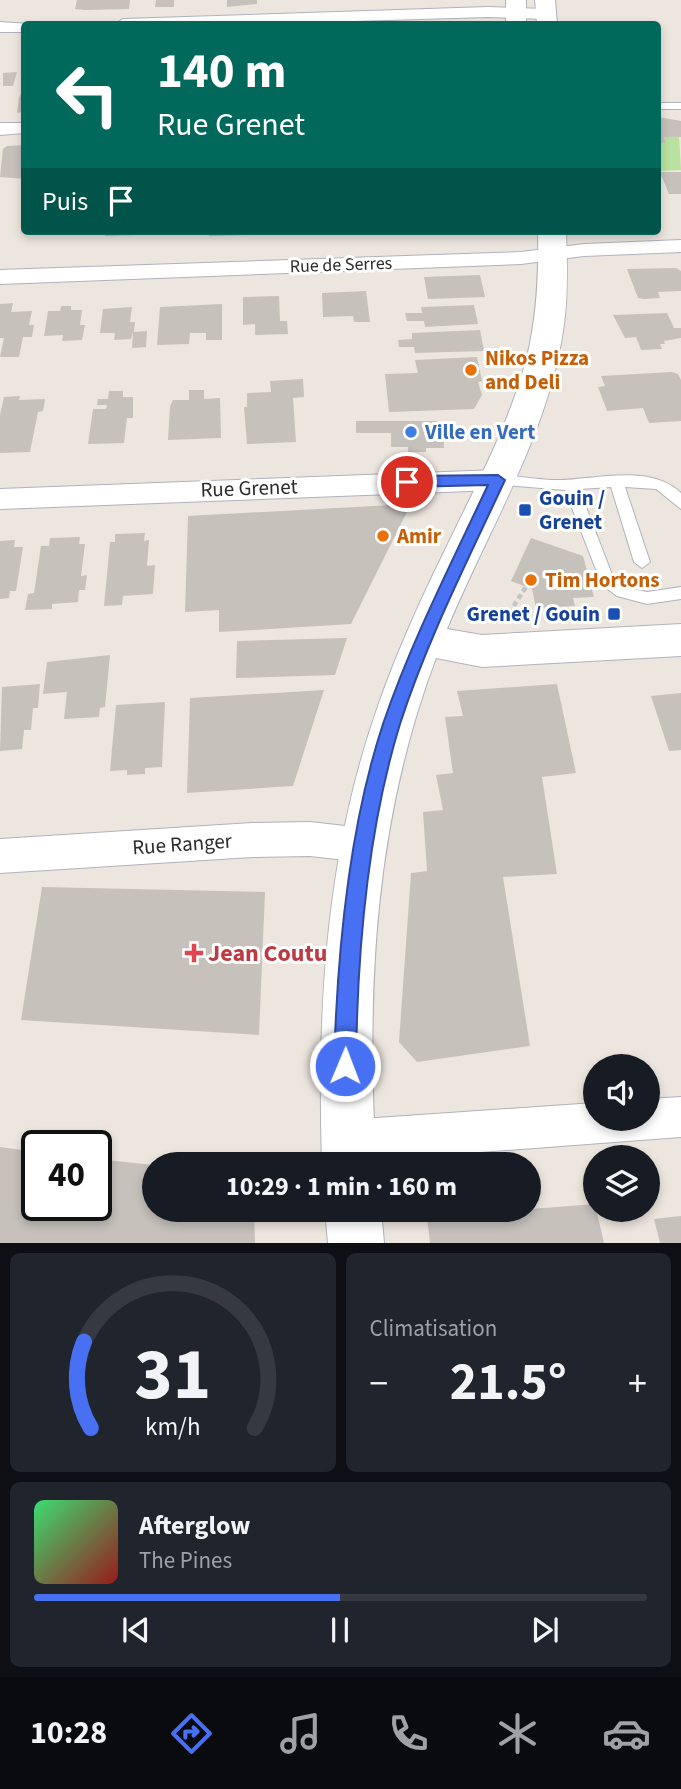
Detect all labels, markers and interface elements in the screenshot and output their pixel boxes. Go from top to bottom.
text: 140 m [157,37,286,107]
icon: left [42,49,133,140]
text: Rue Grenet [157,102,305,148]
icon: arrive [102,182,140,220]
text: Puis [42,183,88,220]
street label: Rue de Serres [289,251,393,279]
place label: Nikos Pizza and Deli [485,343,589,397]
marker: Nikos Pizza and Deli [463,362,479,378]
place label: Ville en Vert [424,417,535,447]
marker: Ville en Vert [403,424,419,440]
pin [377,452,437,512]
icon: arrive [388,463,426,501]
street label: Rue Grenet [200,471,298,505]
place label: Gouin / Grenet [539,483,605,537]
marker: Gouin / Grenet [517,502,533,518]
place label: Amir [396,521,442,551]
marker: Amir [375,528,391,544]
place label: Tim Hortons [545,565,659,595]
marker: Tim Hortons [523,572,539,588]
place label: Grenet / Gouin [467,599,600,629]
marker: Grenet / Gouin [606,606,622,622]
street label: Rue Ranger [131,826,234,862]
place label: Jean Coutu [208,936,327,971]
marker: Jean Coutu [186,945,202,961]
position arrow [308,1029,382,1103]
map controls [583,1054,660,1222]
button: sound [583,1054,660,1131]
speed limit sign: 40 [21,1130,112,1221]
button: layers [583,1145,660,1222]
text: 10:29 · 1 min · 160 m [226,1168,457,1205]
text: Climatisation [370,1312,497,1345]
text: 31 [134,1324,211,1428]
text: 21.5° [450,1346,567,1420]
text: − [370,1357,388,1411]
text: + [628,1357,647,1411]
text: km/h [145,1409,201,1445]
text: Afterglow [139,1507,250,1544]
text: The Pines [139,1544,232,1577]
icon: previous [117,1611,155,1649]
icon: pause [321,1611,359,1649]
icon: next [526,1611,564,1649]
icon: directions [167,1709,216,1758]
icon: music [276,1709,325,1758]
icon: phone [384,1709,433,1758]
icon: climate [493,1709,542,1758]
icon: car [602,1709,651,1758]
text: 10:28 [30,1710,107,1756]

